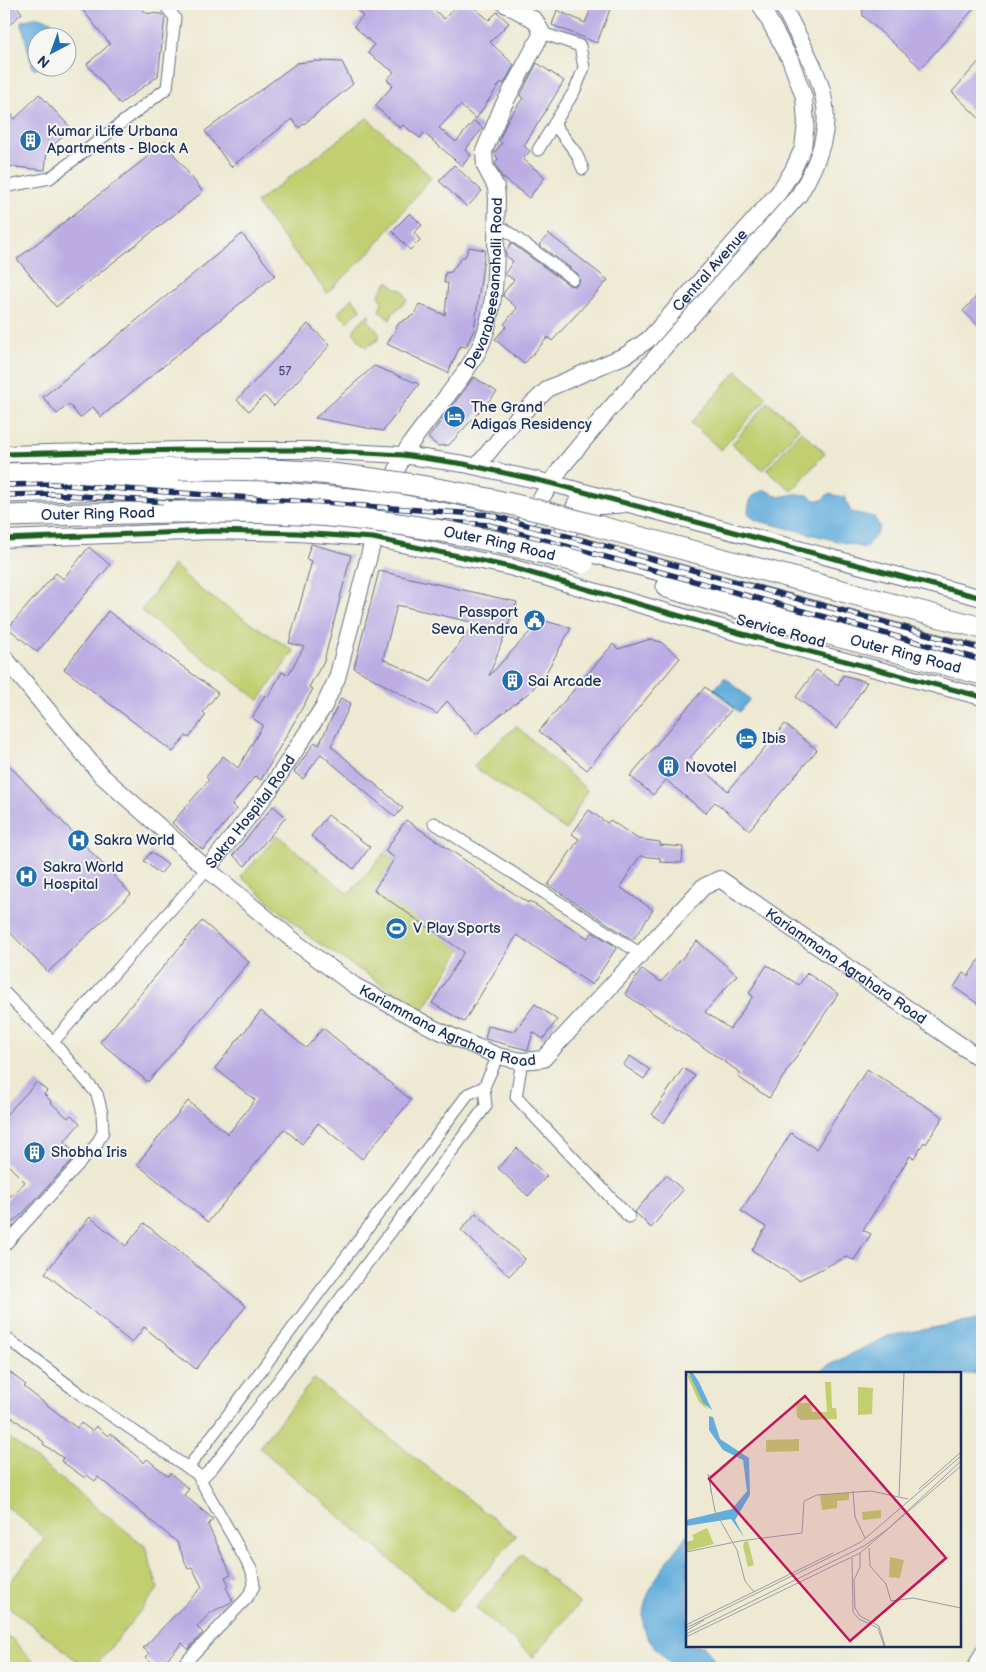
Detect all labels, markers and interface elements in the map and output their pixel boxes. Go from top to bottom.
north arrow [28,28,78,78]
text: N [34,52,53,71]
place label: Kumar iLife Urbana Apartments - Block A [47,122,189,158]
building icon: Kumar iLife Urbana Apartments - Block A [19,128,43,152]
street label: Devarabeesanahalli Road [460,197,507,373]
street label: Central Avenue [669,225,752,316]
house number: 57 [279,364,291,379]
place label: The Grand Adigas Residency [471,398,592,434]
hotel icon: The Grand Adigas Residency [443,404,467,428]
street label: Outer Ring Road [41,503,155,525]
street label: Outer Ring Road [442,522,557,565]
place label: Passport Seva Kendra [431,603,518,639]
public building icon: Passport Seva Kendra [522,609,546,633]
street label: Service Road [734,610,827,652]
street label: Outer Ring Road [848,631,963,678]
building icon: Sai Arcade [500,669,524,693]
place label: Sai Arcade [528,672,601,691]
hotel icon: Ibis [734,726,758,750]
place label: Ibis [762,729,787,748]
street label: Sakra Hospital Road [202,751,300,873]
building icon: Novotel [657,755,681,779]
place label: Novotel [685,758,736,777]
hospital icon: Sakra World [66,828,90,852]
place label: Sakra World [94,831,175,850]
place label: Sakra World Hospital [43,858,124,894]
hospital icon: Sakra World Hospital [15,864,39,888]
street label: Kariammana Agrahara Road [761,904,930,1029]
sports icon: V Play Sports [385,916,409,940]
place label: V Play Sports [413,919,501,938]
street label: Kariammana Agrahara Road [356,981,537,1071]
building icon: Shobha Iris [23,1140,47,1164]
place label: Shobha Iris [51,1143,128,1162]
inset map [686,1372,961,1647]

